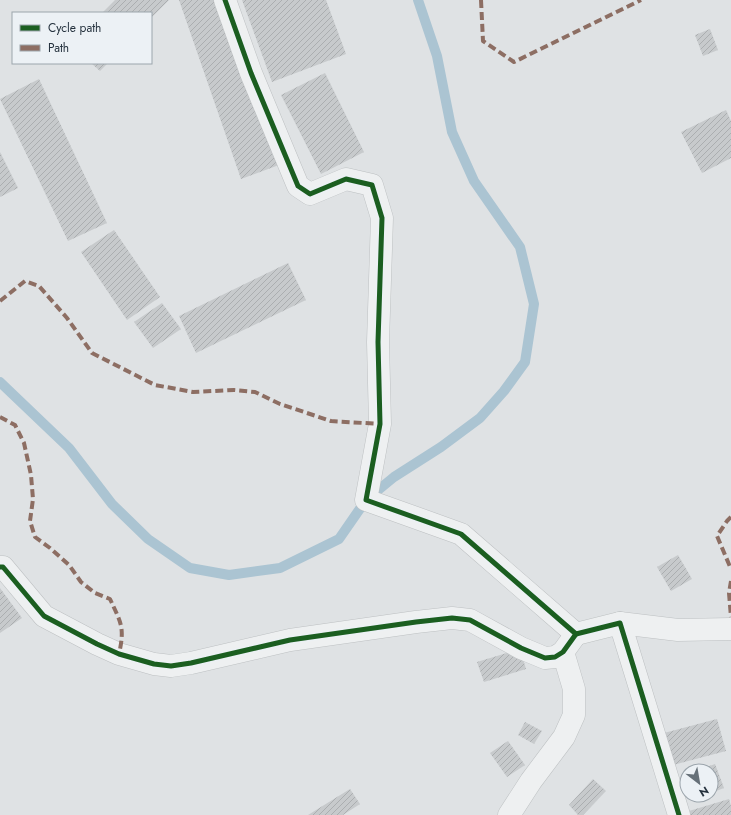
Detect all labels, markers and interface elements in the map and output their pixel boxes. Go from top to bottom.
legend [12,12,152,64]
text: Cycle path [48,19,101,37]
text: Path [48,39,69,57]
north arrow [679,763,719,803]
text: N [696,782,712,801]

